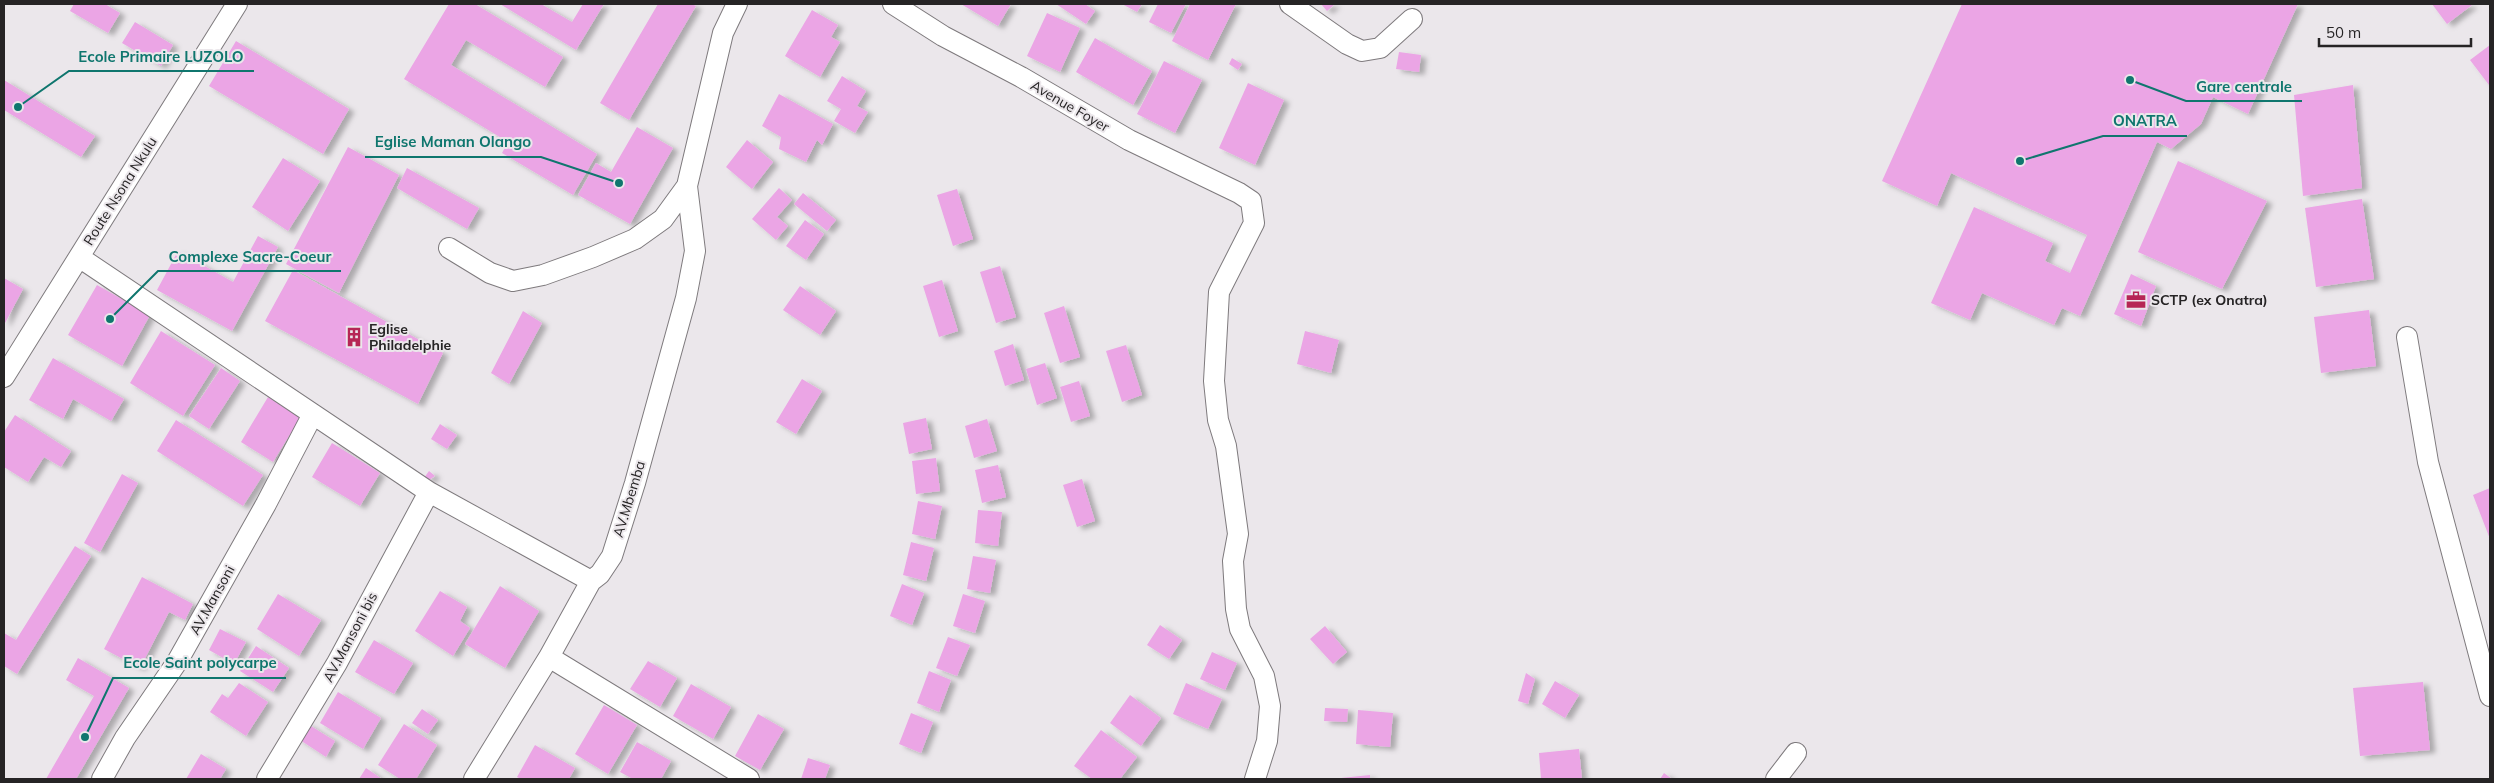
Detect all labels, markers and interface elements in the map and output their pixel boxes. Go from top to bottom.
scale bar [2319,15,2472,47]
text: 50 m [2326,23,2361,42]
callout: Ecole Primaire LUZOLO [69,41,254,71]
text: Ecole Primaire LUZOLO [78,47,244,66]
callout: Gare centrale [2186,71,2302,101]
street label: Avenue Foyer [1027,76,1113,136]
text: Gare centrale [2196,77,2292,96]
callout: ONATRA [2103,106,2187,136]
text: ONATRA [2113,111,2178,130]
callout: Eglise Maman Olango [365,127,541,157]
text: Eglise Maman Olango [375,132,531,151]
street label: Route Nsona Nkulu [79,133,161,249]
callout: Complexe Sacre-Coeur [158,241,341,271]
text: Complexe Sacre-Coeur [169,247,332,266]
office icon: SCTP (ex Onatra) [2125,289,2147,311]
place label: SCTP (ex Onatra) [2151,291,2268,309]
place label: Eglise Philadelphie [369,320,452,354]
building icon: Eglise Philadelphie [343,326,365,348]
street label: AV.Mbemba [609,459,649,539]
street label: AV.Mansoni [185,562,239,638]
street label: AV.Mansoni bis [319,589,381,685]
callout: Ecole Saint polycarpe [113,648,286,678]
text: Ecole Saint polycarpe [123,653,277,672]

